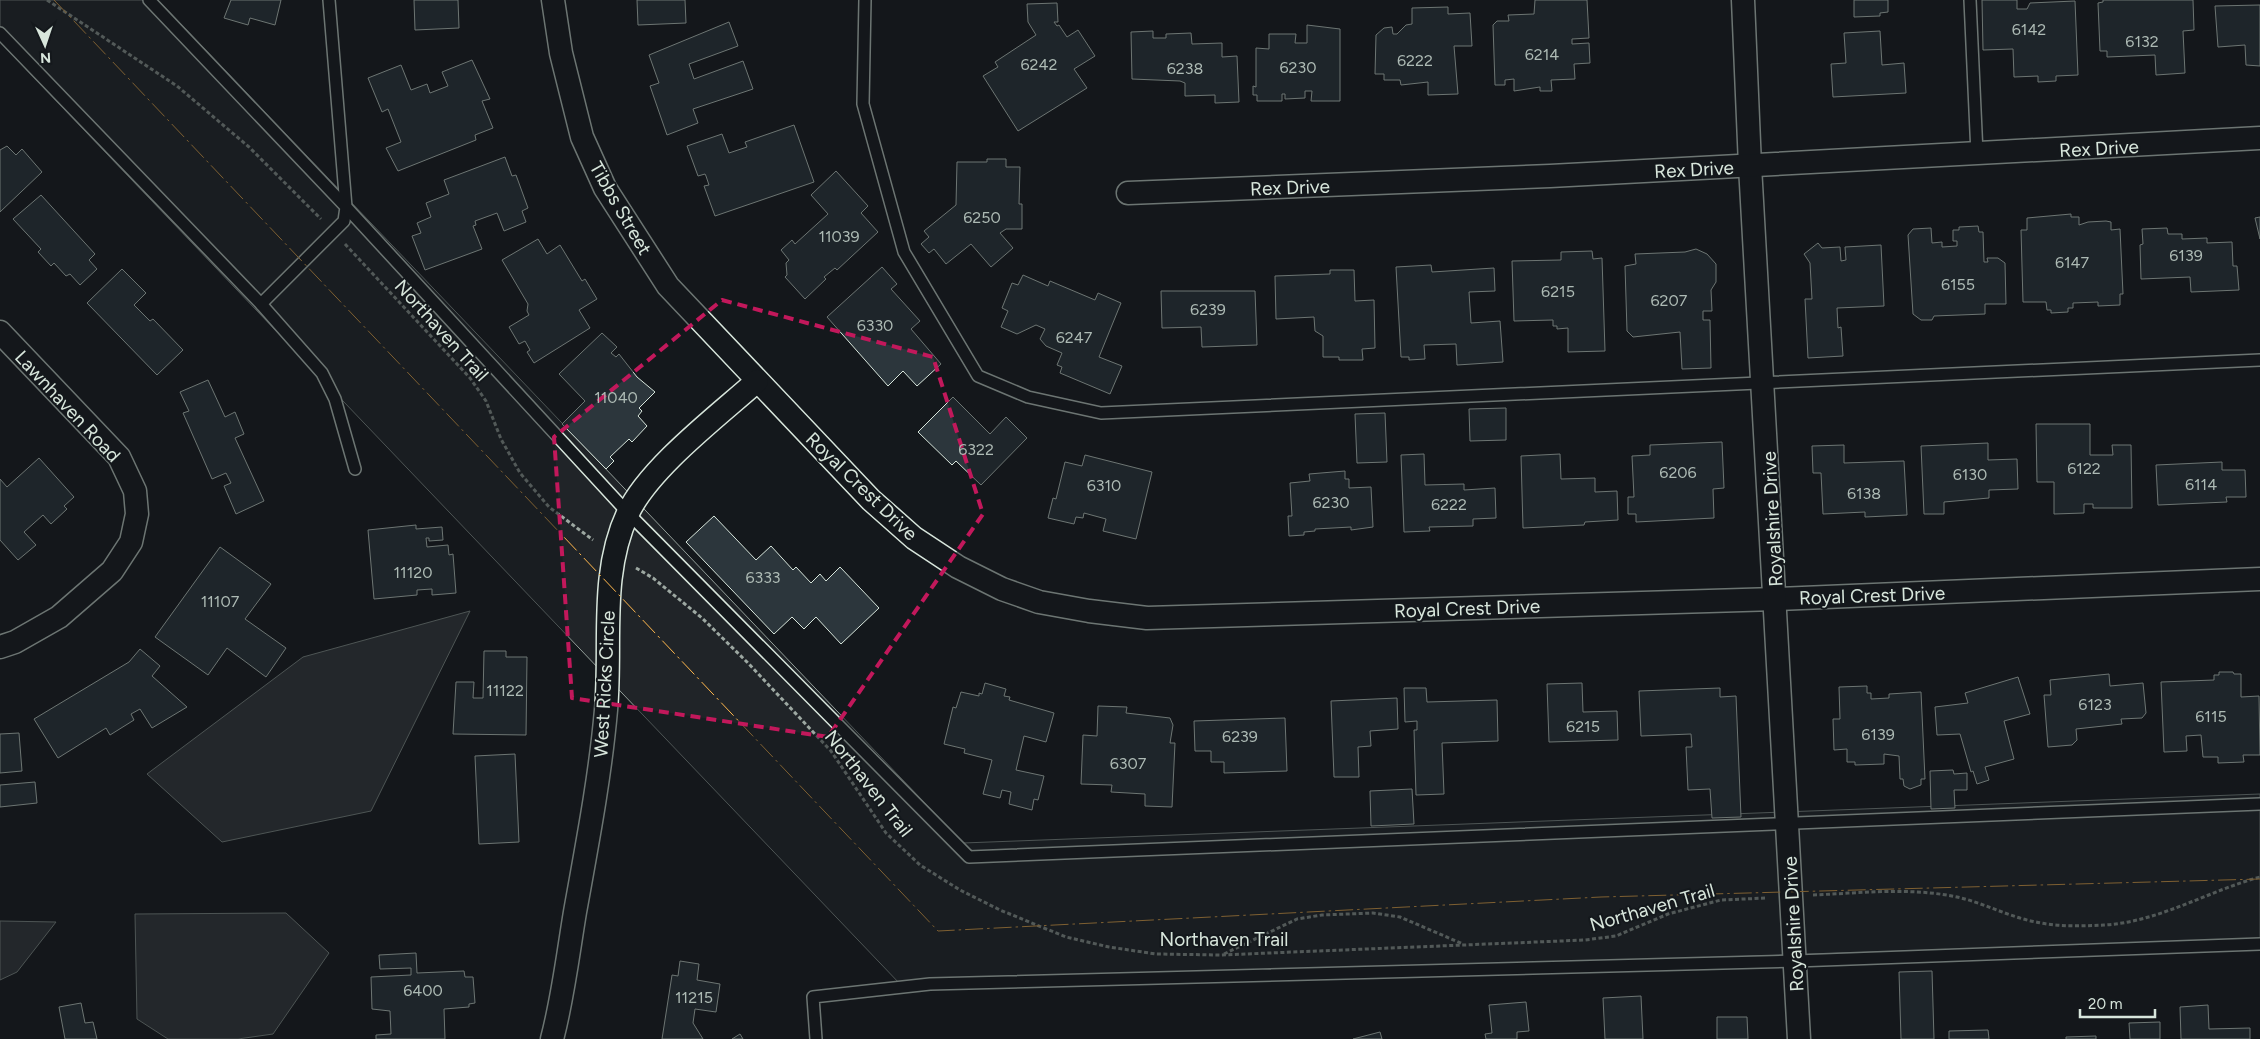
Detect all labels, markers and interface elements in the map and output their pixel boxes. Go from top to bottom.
north arrow [20,20,70,70]
house number: 6142 [2012,20,2046,39]
house number: 6132 [2125,32,2159,51]
house number: 6214 [1525,45,1559,64]
text: N [40,49,52,66]
house number: 6222 [1397,51,1433,70]
house number: 6242 [1021,55,1057,74]
house number: 6230 [1280,58,1316,77]
house number: 6238 [1167,59,1203,78]
street label: Rex Drive [2059,135,2139,162]
street label: Rex Drive [1654,156,1734,183]
street label: Tibbs Street [585,158,657,259]
street label: Rex Drive [1250,175,1330,200]
house number: 6250 [963,208,1001,227]
house number: 11039 [818,227,860,246]
house number: 6139 [2169,246,2203,265]
house number: 6147 [2055,253,2089,272]
street label: Northaven Trail [390,275,493,386]
house number: 6155 [1941,275,1975,294]
house number: 6215 [1541,282,1575,301]
house number: 6207 [1651,291,1688,310]
house number: 6239 [1190,300,1226,319]
house number: 6330 [857,316,893,335]
house number: 6247 [1056,328,1093,347]
street label: Lawnhaven Road [10,346,125,467]
house number: 11040 [594,388,638,407]
street label: Royal Crest Drive [801,427,922,545]
house number: 6322 [958,440,994,459]
street label: Royalshire Drive [1757,451,1788,587]
house number: 6122 [2067,459,2101,478]
house number: 6206 [1659,463,1697,482]
house number: 6130 [1953,465,1987,484]
house number: 6114 [2185,475,2217,494]
house number: 6310 [1087,476,1121,495]
house number: 6138 [1847,484,1881,503]
house number: 6230 [1313,493,1349,512]
house number: 6222 [1431,495,1467,514]
house number: 11120 [393,563,433,582]
house number: 6333 [745,568,781,587]
street label: Royal Crest Drive [1799,581,1945,610]
house number: 11107 [201,592,240,611]
street label: Royal Crest Drive [1394,594,1540,623]
street label: West Ricks Circle [589,610,620,758]
house number: 11122 [486,681,524,700]
house number: 6123 [2078,695,2112,714]
house number: 6115 [2195,707,2227,726]
house number: 6215 [1566,717,1600,736]
street label: Northaven Trail [820,725,917,841]
house number: 6139 [1861,725,1895,744]
house number: 6239 [1222,727,1258,746]
house number: 6307 [1110,754,1147,773]
street label: Royalshire Drive [1778,856,1809,992]
street label: Northaven Trail [1587,879,1717,936]
street label: Northaven Trail [1159,928,1289,951]
house number: 6400 [403,981,443,1000]
scale bar [2080,986,2155,1018]
house number: 11215 [675,988,713,1007]
text: 20 m [2088,995,2122,1013]

